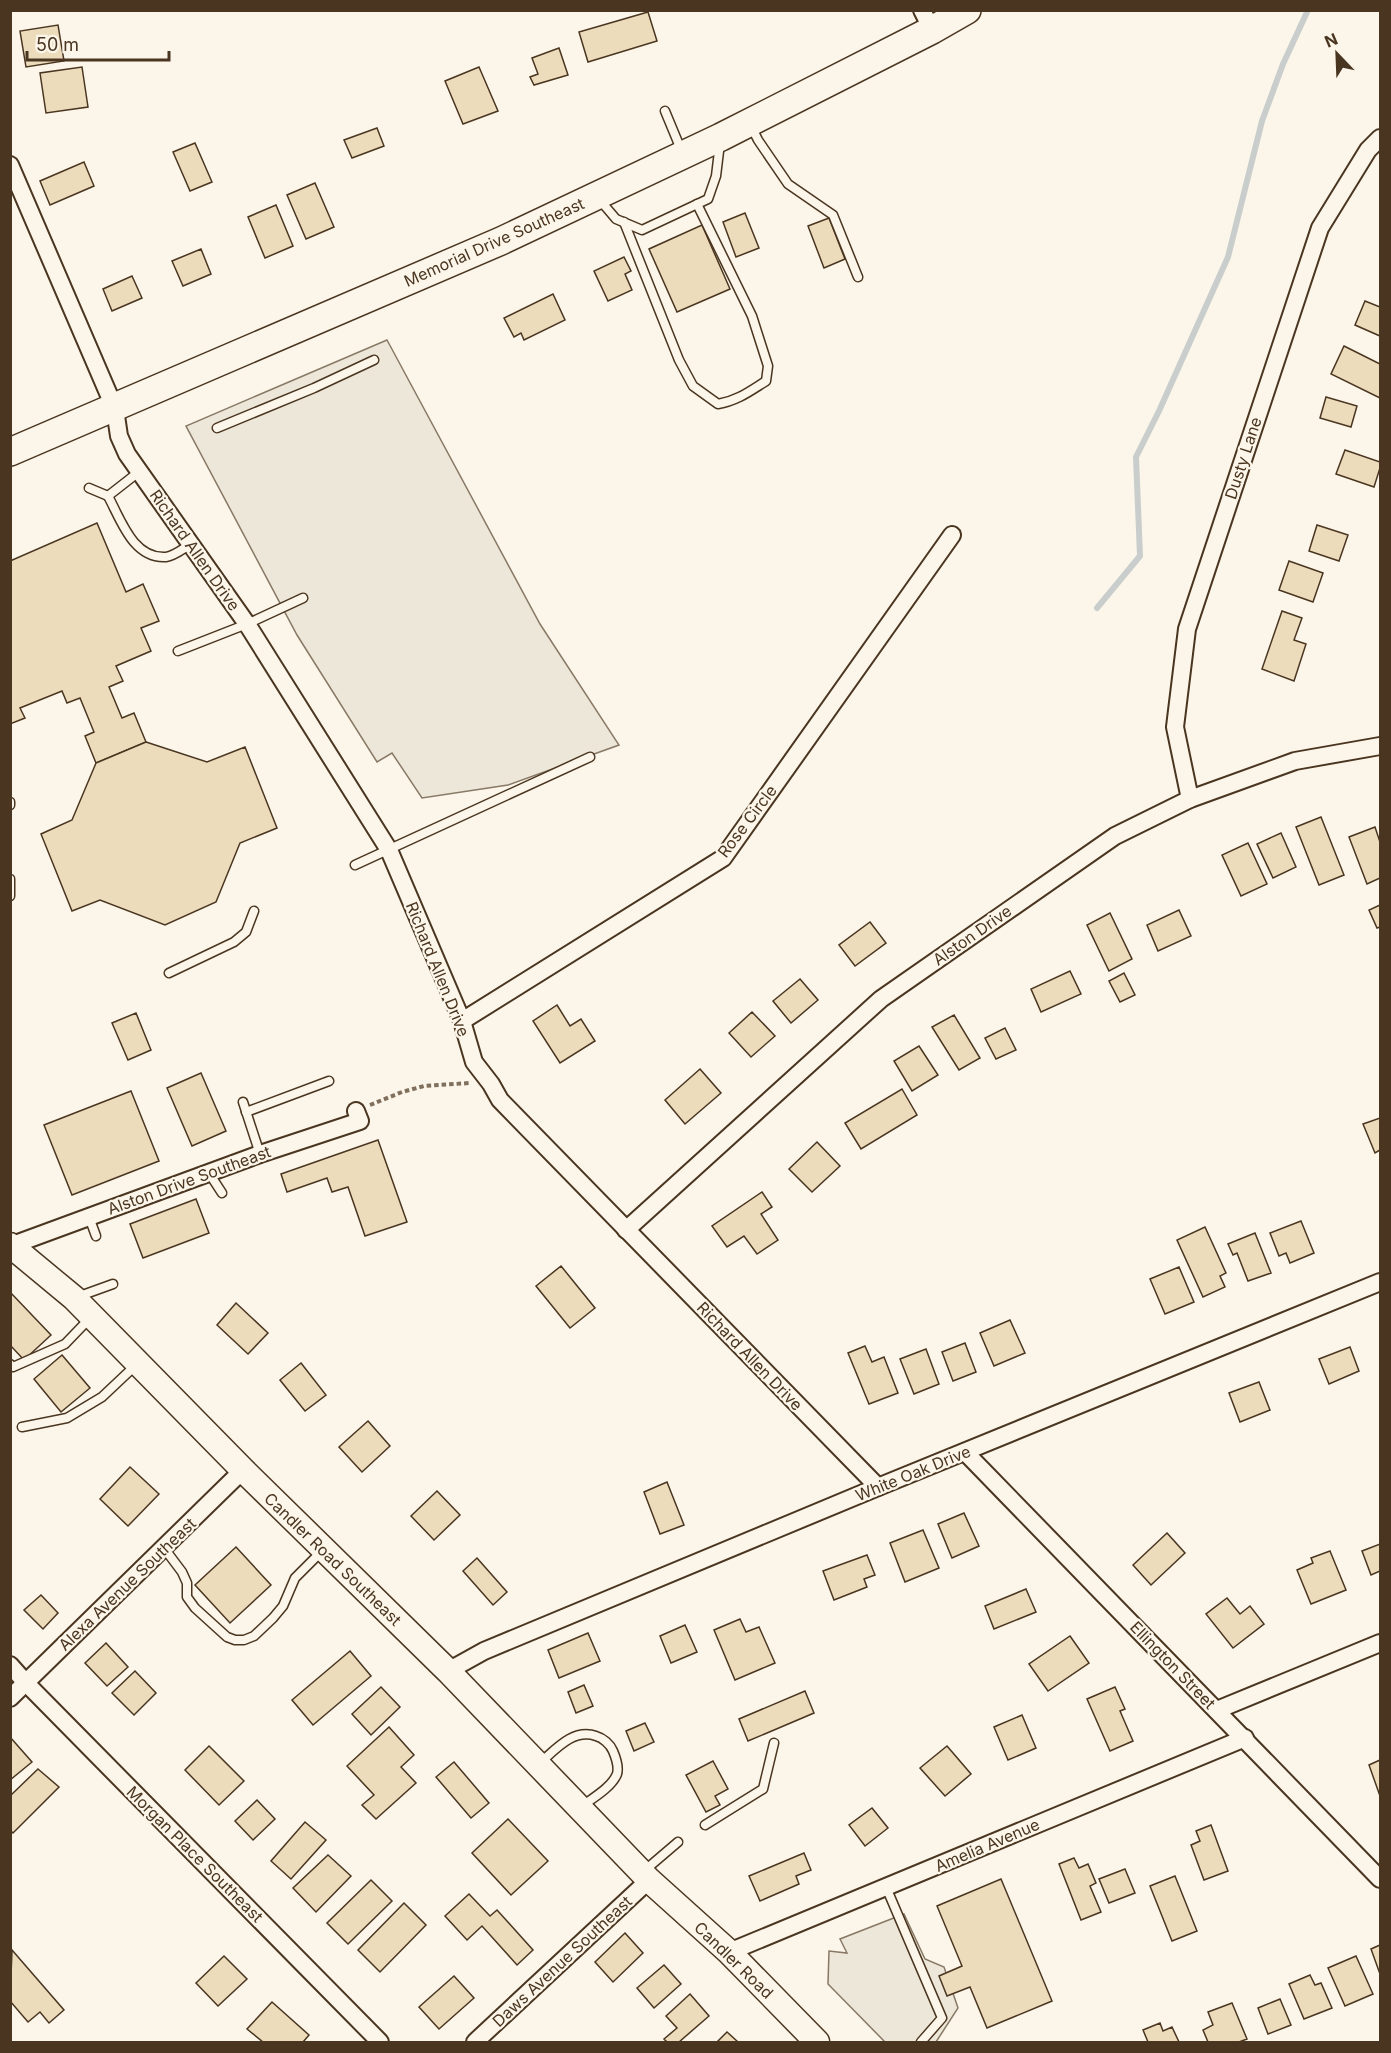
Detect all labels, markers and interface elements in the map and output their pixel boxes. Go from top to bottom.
scale bar [27,24,170,62]
north arrow [1307,24,1367,84]
text: N [1322,29,1341,52]
text: 50 m [36,34,79,55]
street label: Memorial Drive Southeast [401,193,587,291]
street label: Dusty Lane [1220,414,1266,502]
street label: Richard Allen Drive [146,485,244,615]
street label: Rose Circle [713,781,781,861]
street label: Richard Allen Drive [402,899,474,1039]
street label: Alston Drive [929,901,1015,969]
street label: Alston Drive Southeast [105,1141,273,1219]
street label: Richard Allen Drive [693,1297,807,1415]
street label: White Oak Drive [853,1441,973,1505]
street label: Candler Road Southeast [260,1488,406,1630]
street label: Alexa Avenue Southeast [54,1513,200,1655]
street label: Ellington Street [1126,1617,1220,1713]
street label: Morgan Place Southeast [123,1782,267,1926]
street label: Amelia Avenue [932,1814,1042,1876]
street label: Daws Avenue Southeast [488,1891,636,2031]
street label: Candler Road [690,1917,778,2003]

